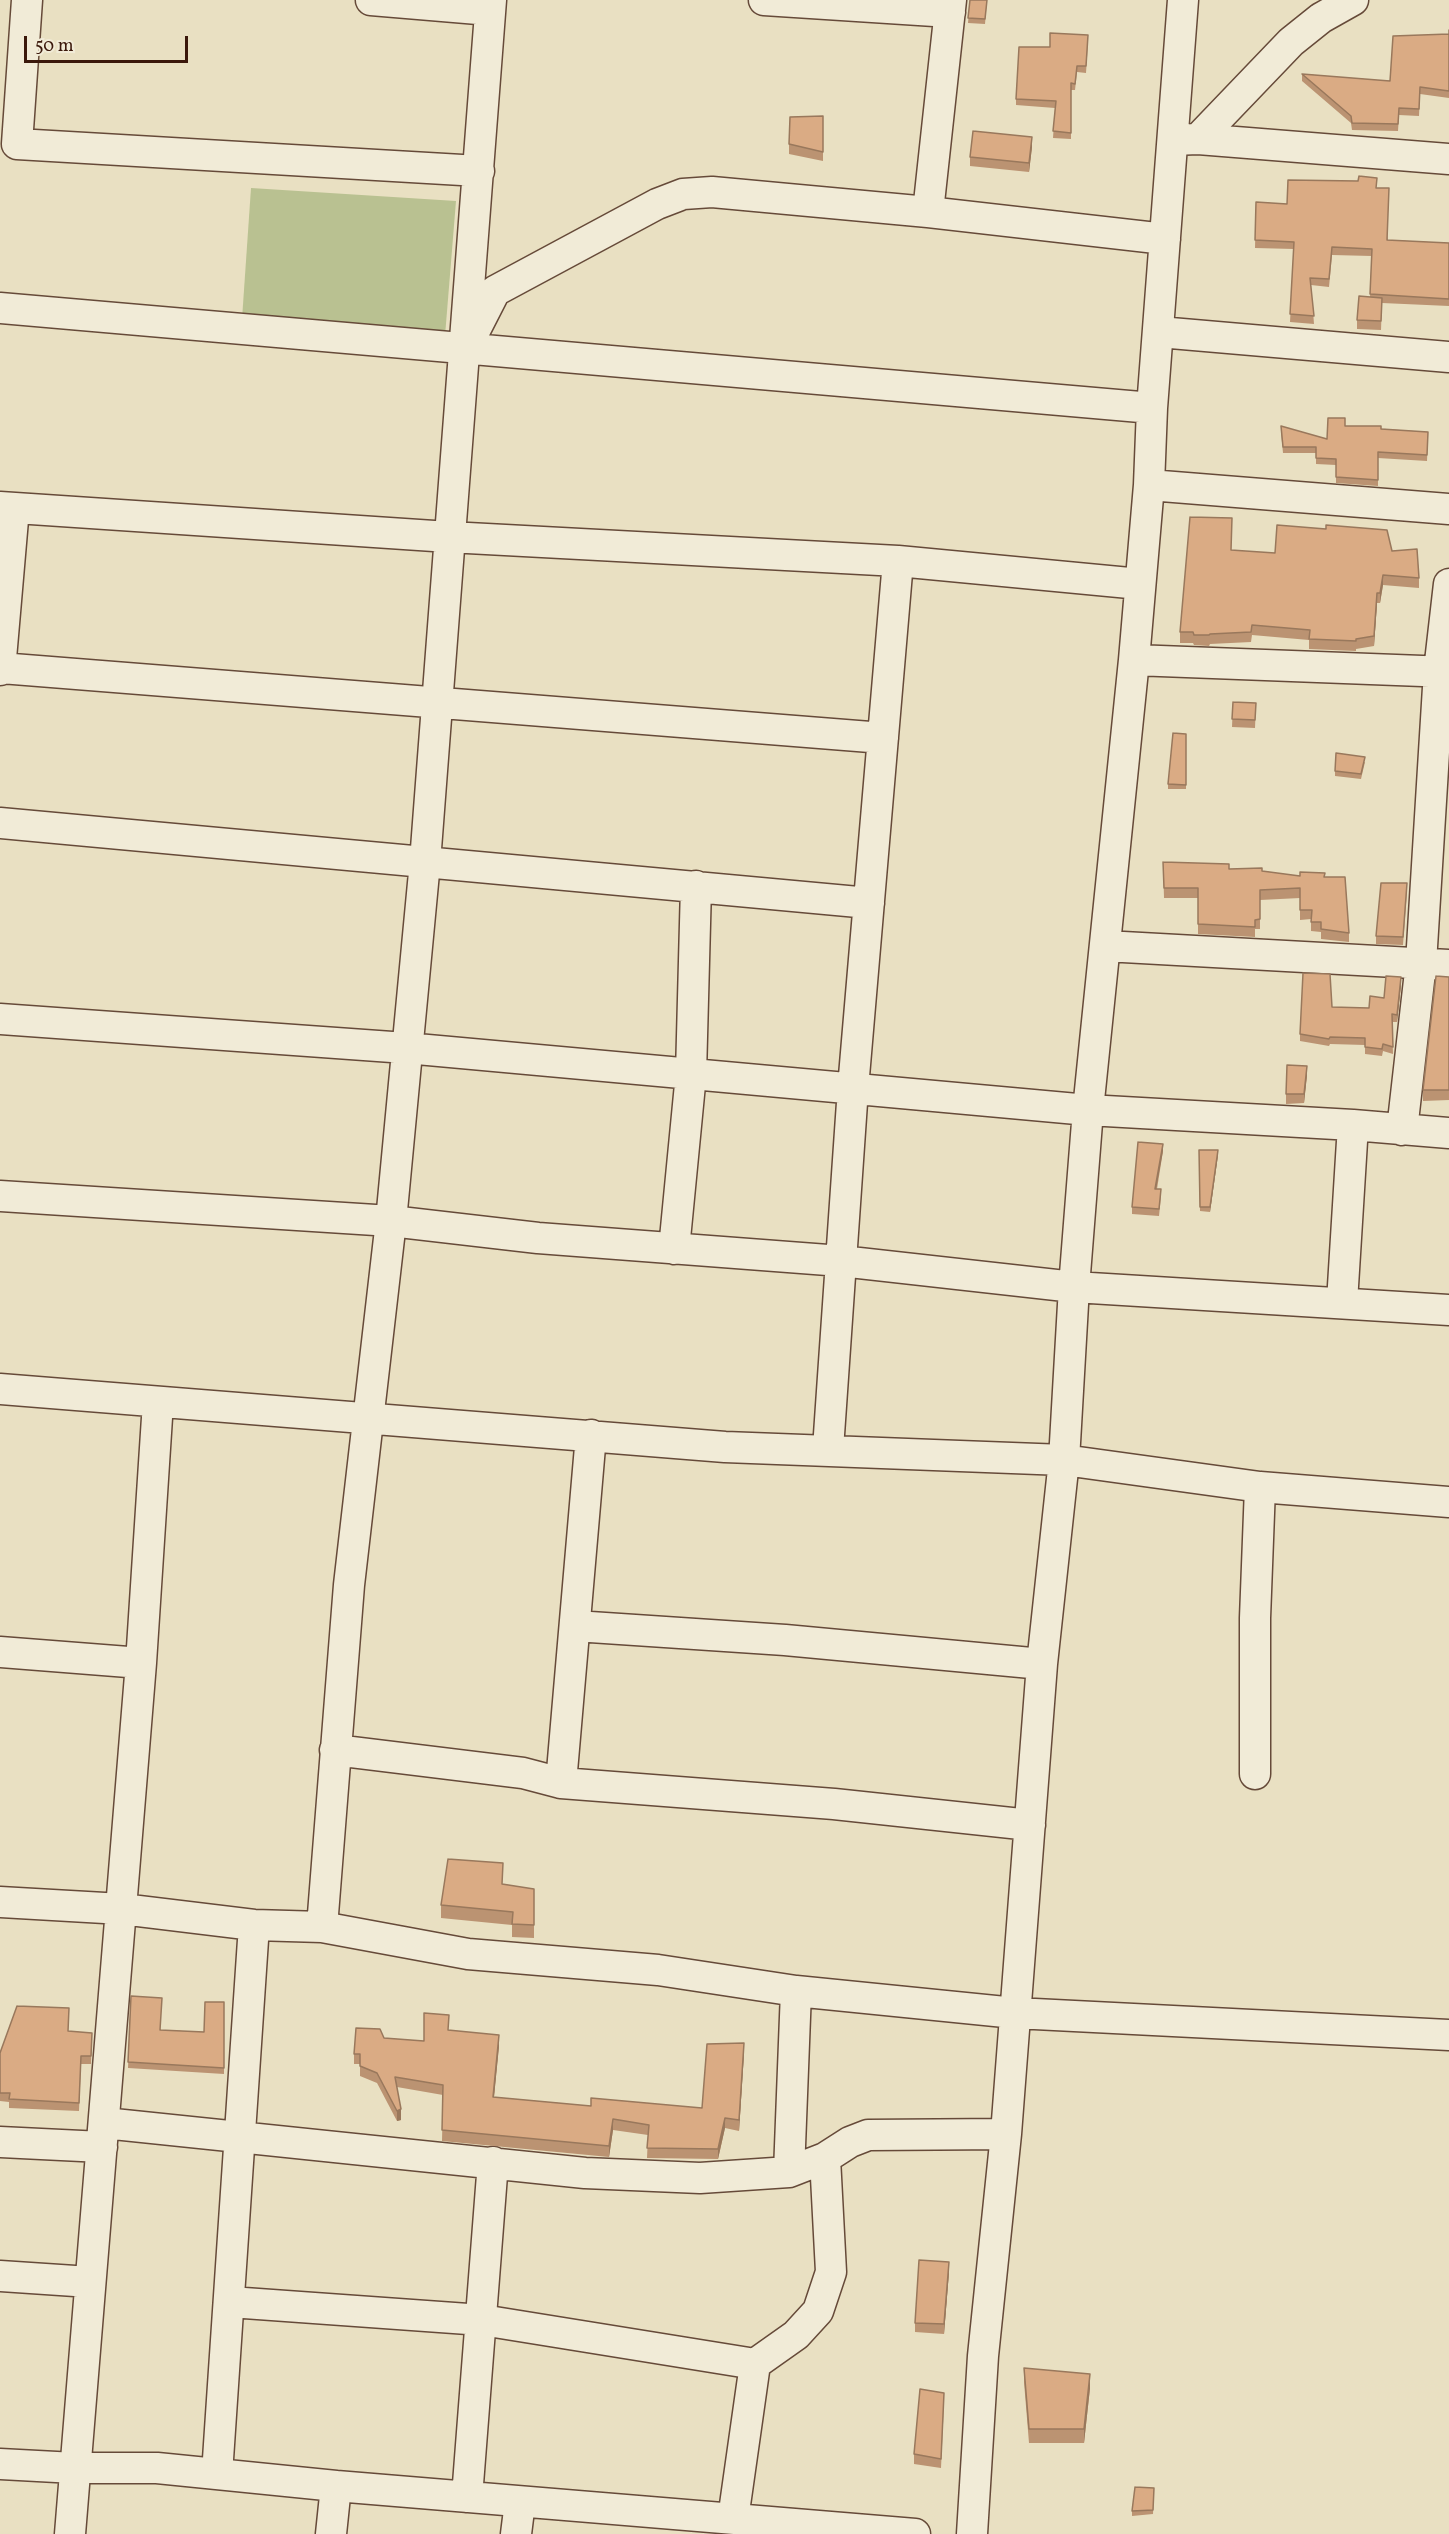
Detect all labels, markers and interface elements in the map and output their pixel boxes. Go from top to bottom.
scale bar [27,24,190,62]
text: 50 m [35,34,74,59]

